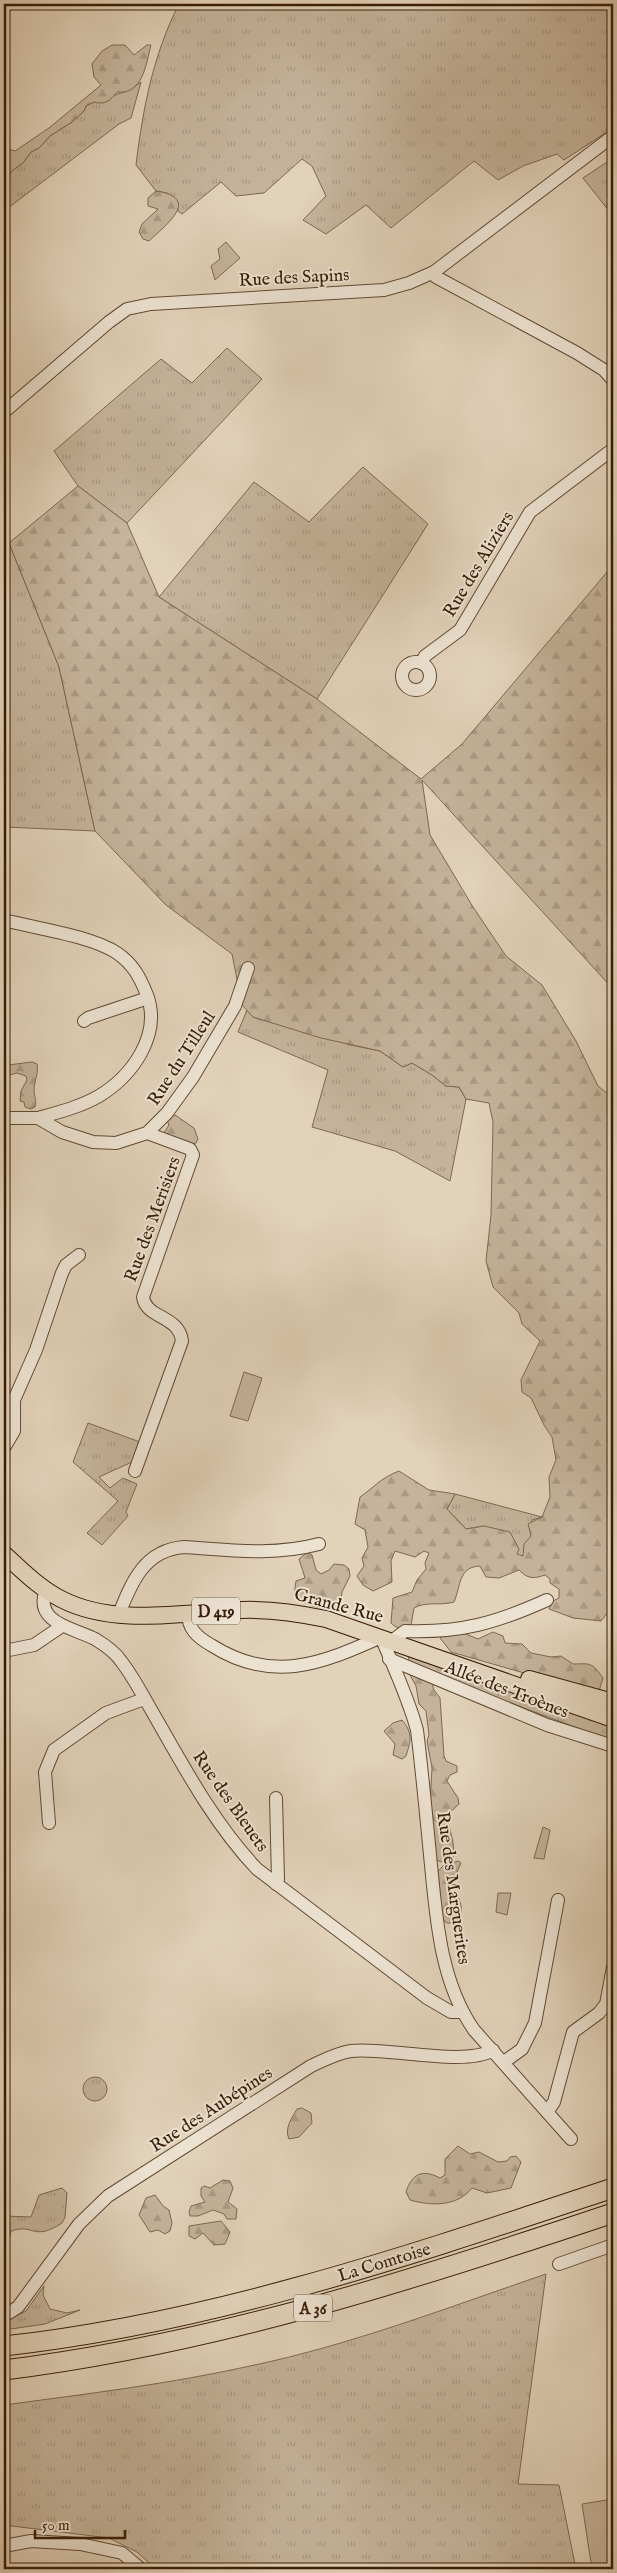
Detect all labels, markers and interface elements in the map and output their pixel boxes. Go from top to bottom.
street label: Rue des Sapins [238,264,350,293]
street label: Rue des Aliziers [439,508,520,622]
street label: Rue du Tilleul [143,1007,221,1110]
street label: Rue des Merisiers [120,1154,187,1285]
street label: Grande Rue [292,1584,386,1629]
road number: D 419 [192,1598,240,1624]
street label: Allée des Troènes [440,1656,572,1725]
street label: Rue des Bleuets [186,1747,273,1857]
street label: Rue des Marguerites [430,1810,475,1966]
street label: Rue des Aubépines [146,2062,277,2158]
street label: La Comtoise [335,2238,434,2288]
road number: A 36 [294,2294,332,2322]
scale bar [35,2508,125,2540]
text: 50 m [42,2516,70,2535]

